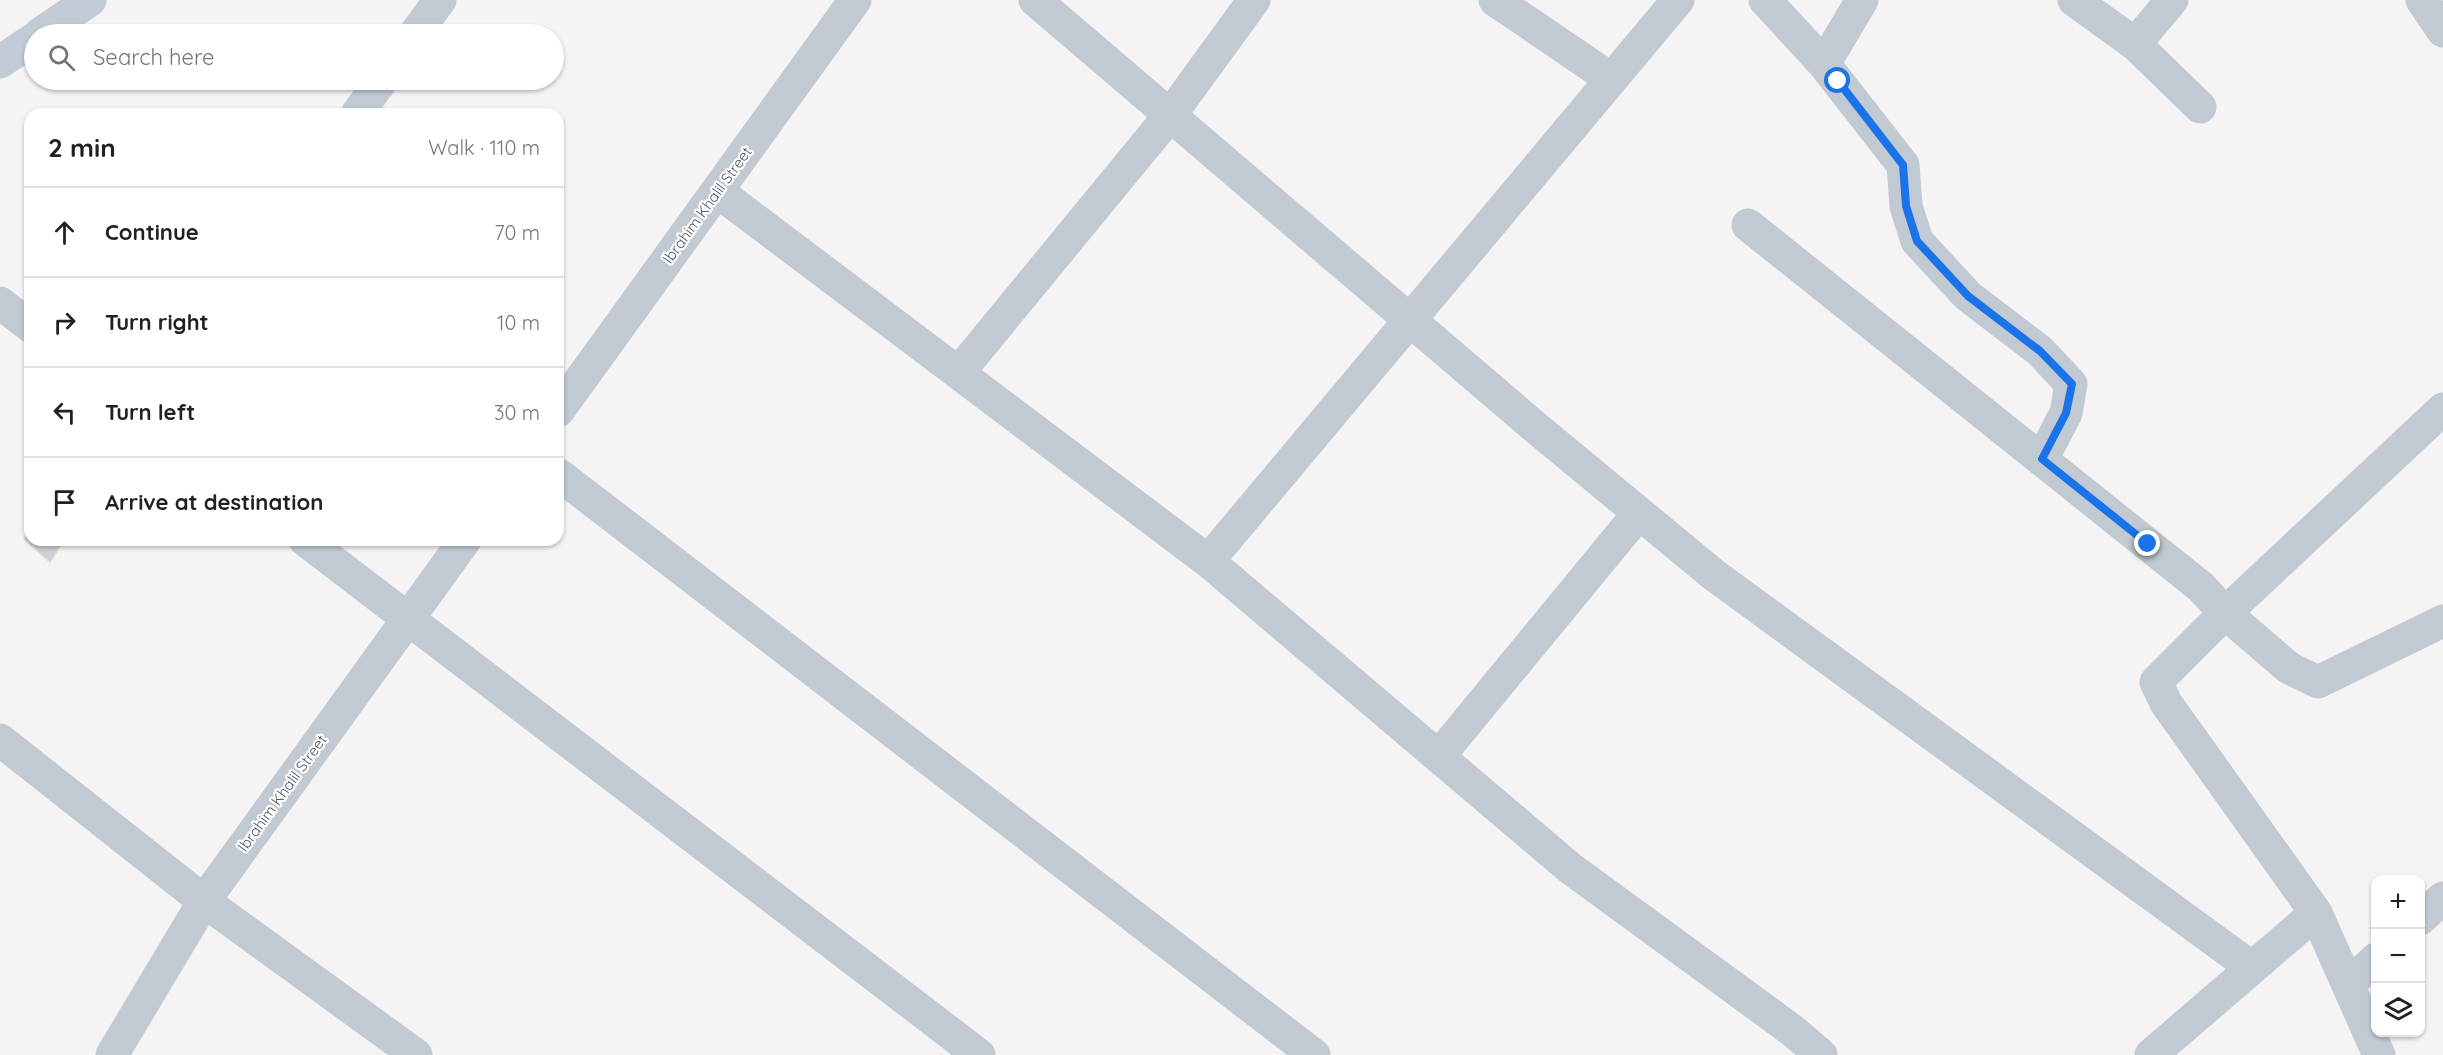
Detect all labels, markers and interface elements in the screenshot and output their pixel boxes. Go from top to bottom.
search box [24,24,564,90]
icon: search [45,41,78,74]
text: Search here [93,43,214,71]
route start [1824,67,1850,93]
text: 2 min [48,131,116,164]
text: Walk · 110 m [428,135,540,160]
street label: Ibrahim Khalil Street [658,143,756,267]
icon: ahead [48,216,81,249]
text: Continue [105,218,199,246]
text: 70 m [494,220,540,245]
icon: right [48,306,81,339]
text: Turn right [105,308,209,336]
text: 10 m [497,310,540,335]
icon: left [48,396,81,429]
text: Turn left [105,398,195,426]
text: 30 m [494,400,540,425]
icon: arrive [48,486,81,519]
text: Arrive at destination [105,488,323,516]
route end [2134,530,2160,556]
street label: Ibrahim Khalil Street [233,731,331,855]
map controls [2371,875,2425,1037]
button: + [2371,875,2425,929]
button: − [2371,929,2425,983]
button: layers [2371,983,2425,1037]

